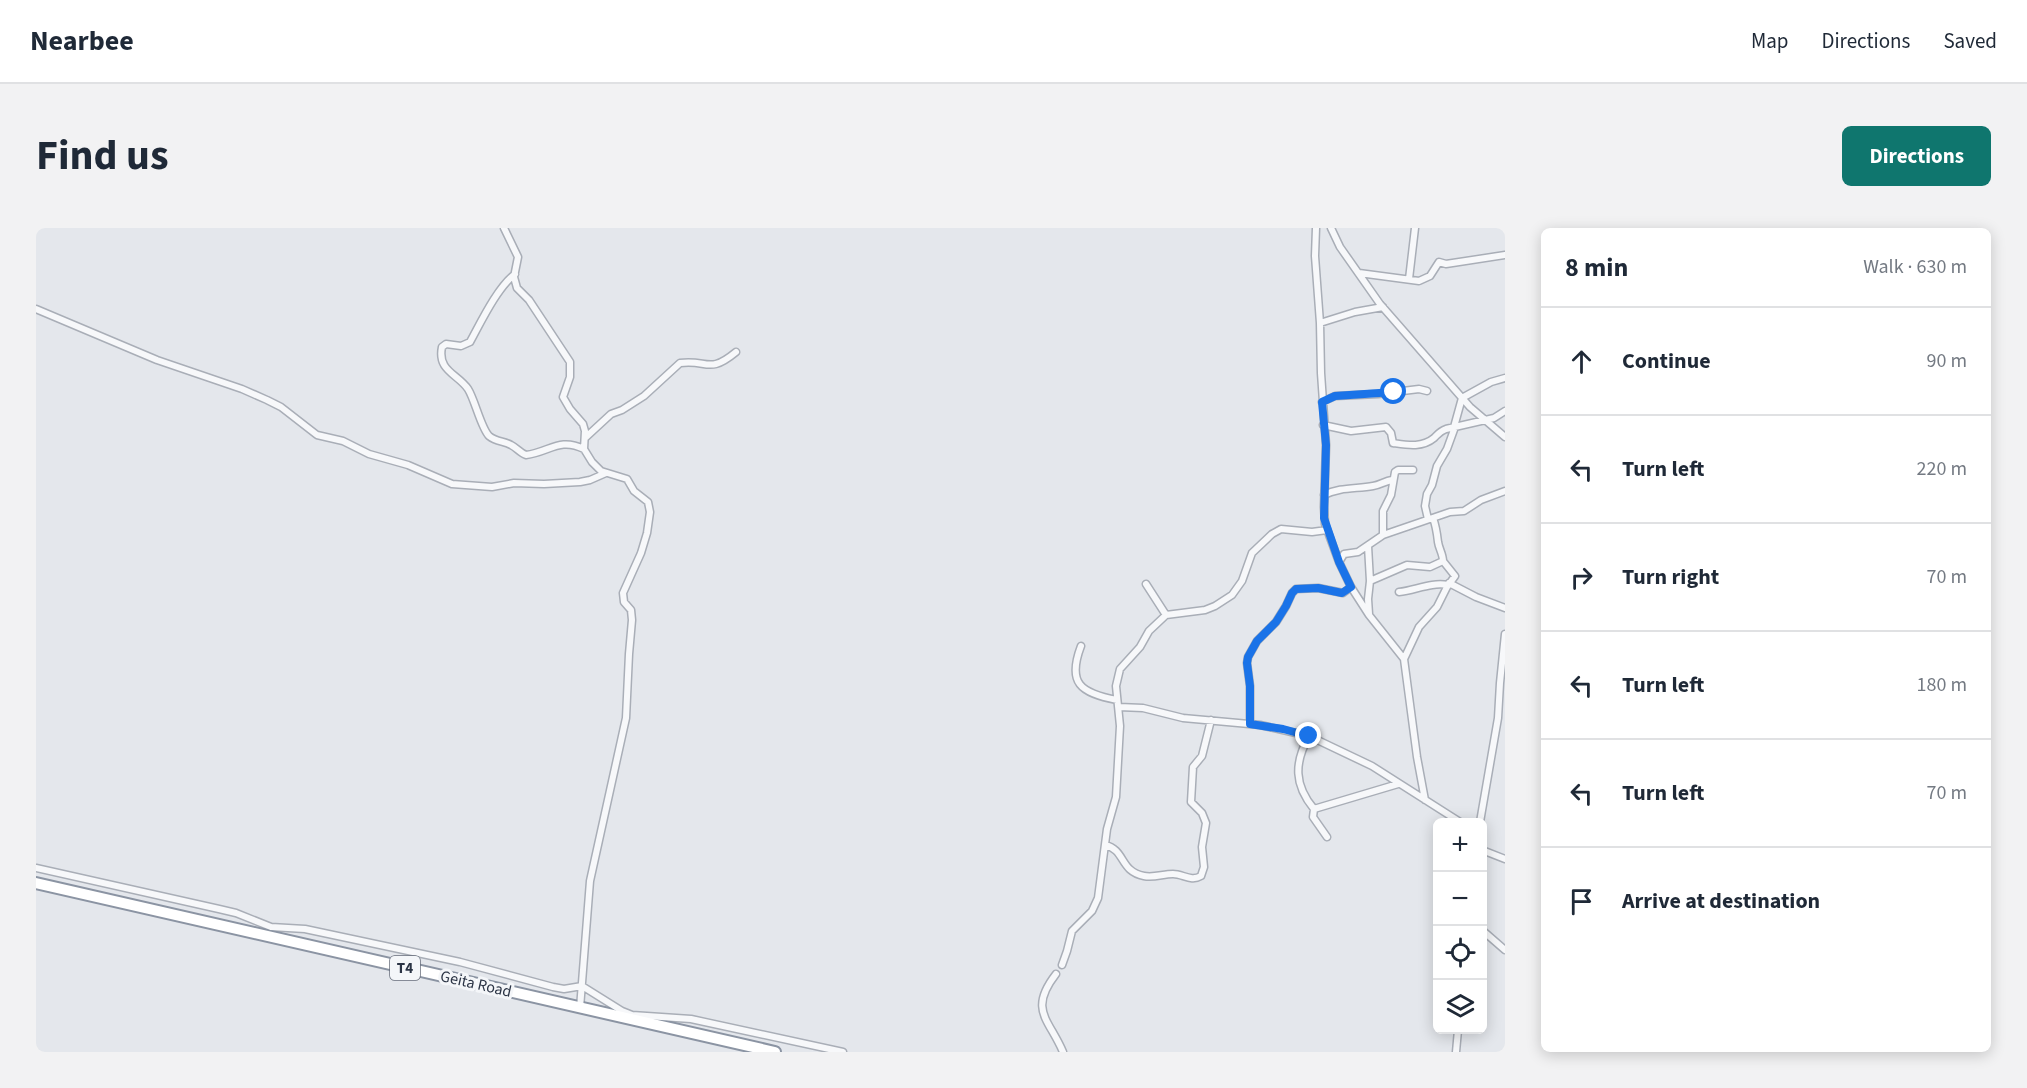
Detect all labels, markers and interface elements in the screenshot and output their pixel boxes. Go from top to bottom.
text: Nearbee [30,21,134,61]
text: Map [1751,26,1789,56]
text: Directions [1822,26,1910,56]
text: Saved [1943,26,1997,56]
text: Find us [36,126,169,186]
button: Directions [1842,126,1991,186]
text: 8 min [1565,249,1628,286]
text: Walk · 630 m [1863,253,1967,281]
icon: ahead [1565,345,1598,378]
text: Continue [1622,345,1711,377]
text: 90 m [1927,347,1967,375]
route start [1380,378,1406,404]
icon: left [1565,453,1598,486]
text: Turn left [1622,453,1704,485]
text: 220 m [1917,455,1967,483]
icon: right [1565,561,1598,594]
text: Turn right [1622,561,1719,593]
text: 70 m [1927,563,1967,591]
icon: left [1565,669,1598,702]
text: Turn left [1622,669,1704,701]
text: 180 m [1917,671,1967,699]
route end [1295,722,1321,748]
icon: left [1565,777,1598,810]
text: Turn left [1622,777,1704,809]
text: 70 m [1927,779,1967,807]
map controls [1433,818,1487,1034]
button: + [1433,818,1487,872]
button: − [1433,872,1487,926]
icon: arrive [1565,885,1598,918]
text: Arrive at destination [1622,885,1820,917]
button: locate [1433,926,1487,980]
road number: T4 [390,956,420,980]
street label: Geita Road [438,965,514,1003]
button: layers [1433,980,1487,1034]

